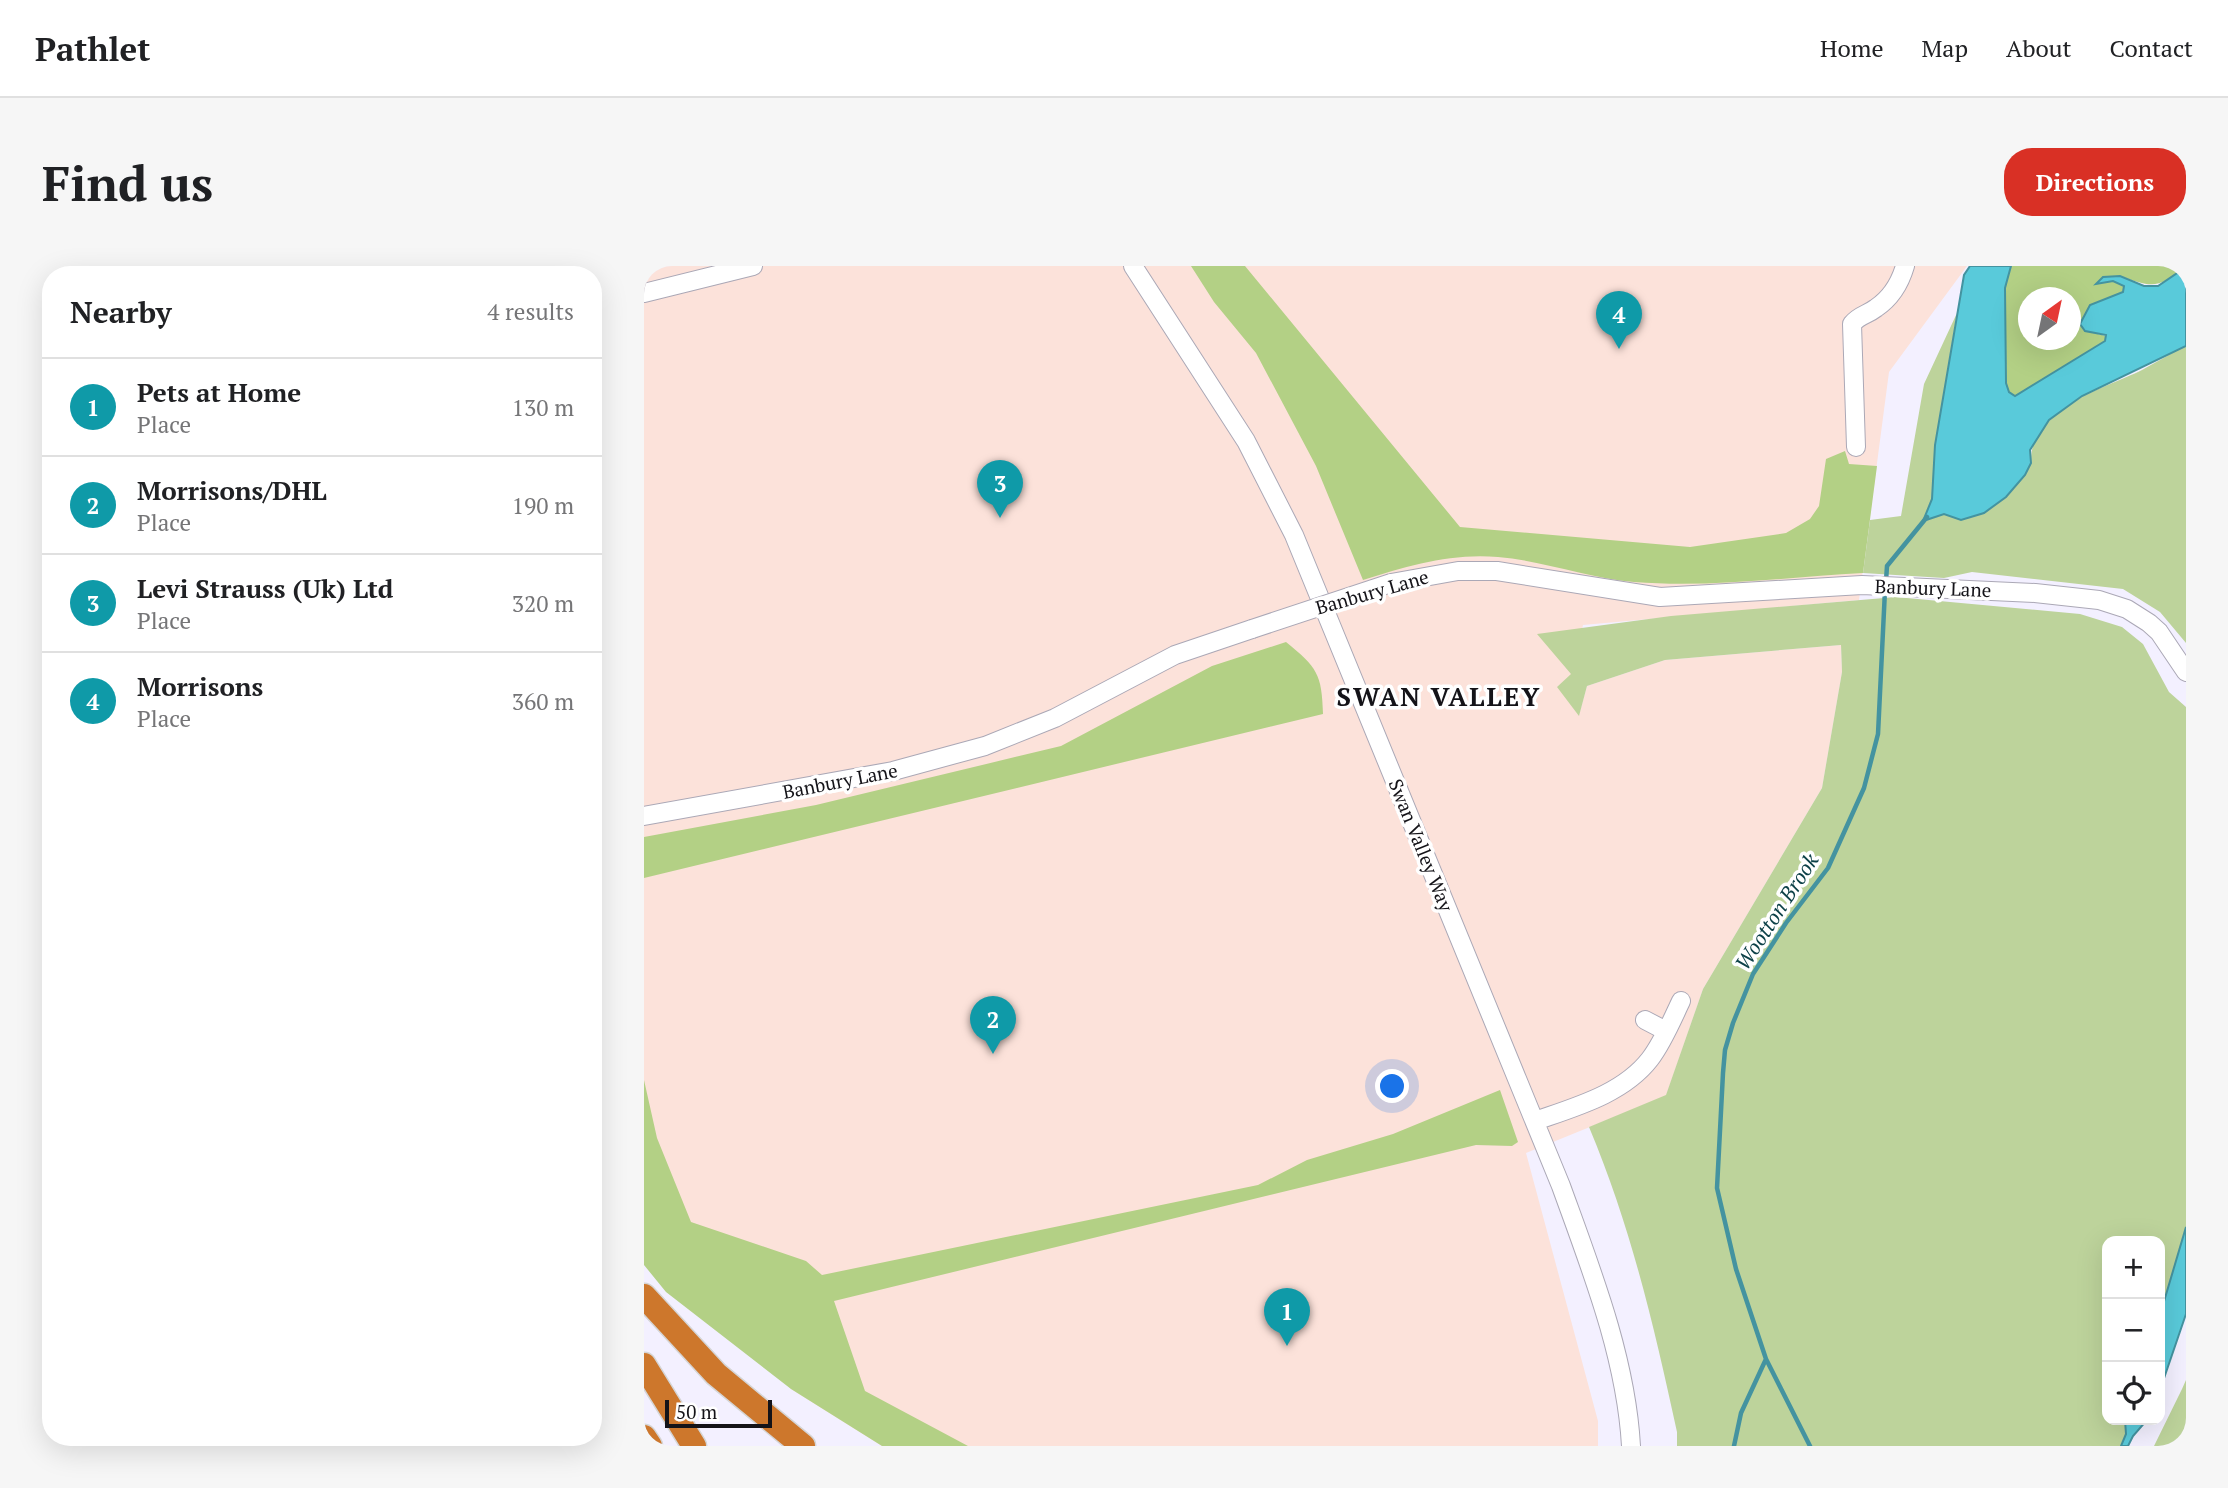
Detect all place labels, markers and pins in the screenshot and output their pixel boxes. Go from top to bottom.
pin: 4 [1596,291,1642,349]
pin: 3 [977,460,1023,518]
pin: 2 [970,996,1016,1054]
pin: 1 [1264,1288,1310,1346]

